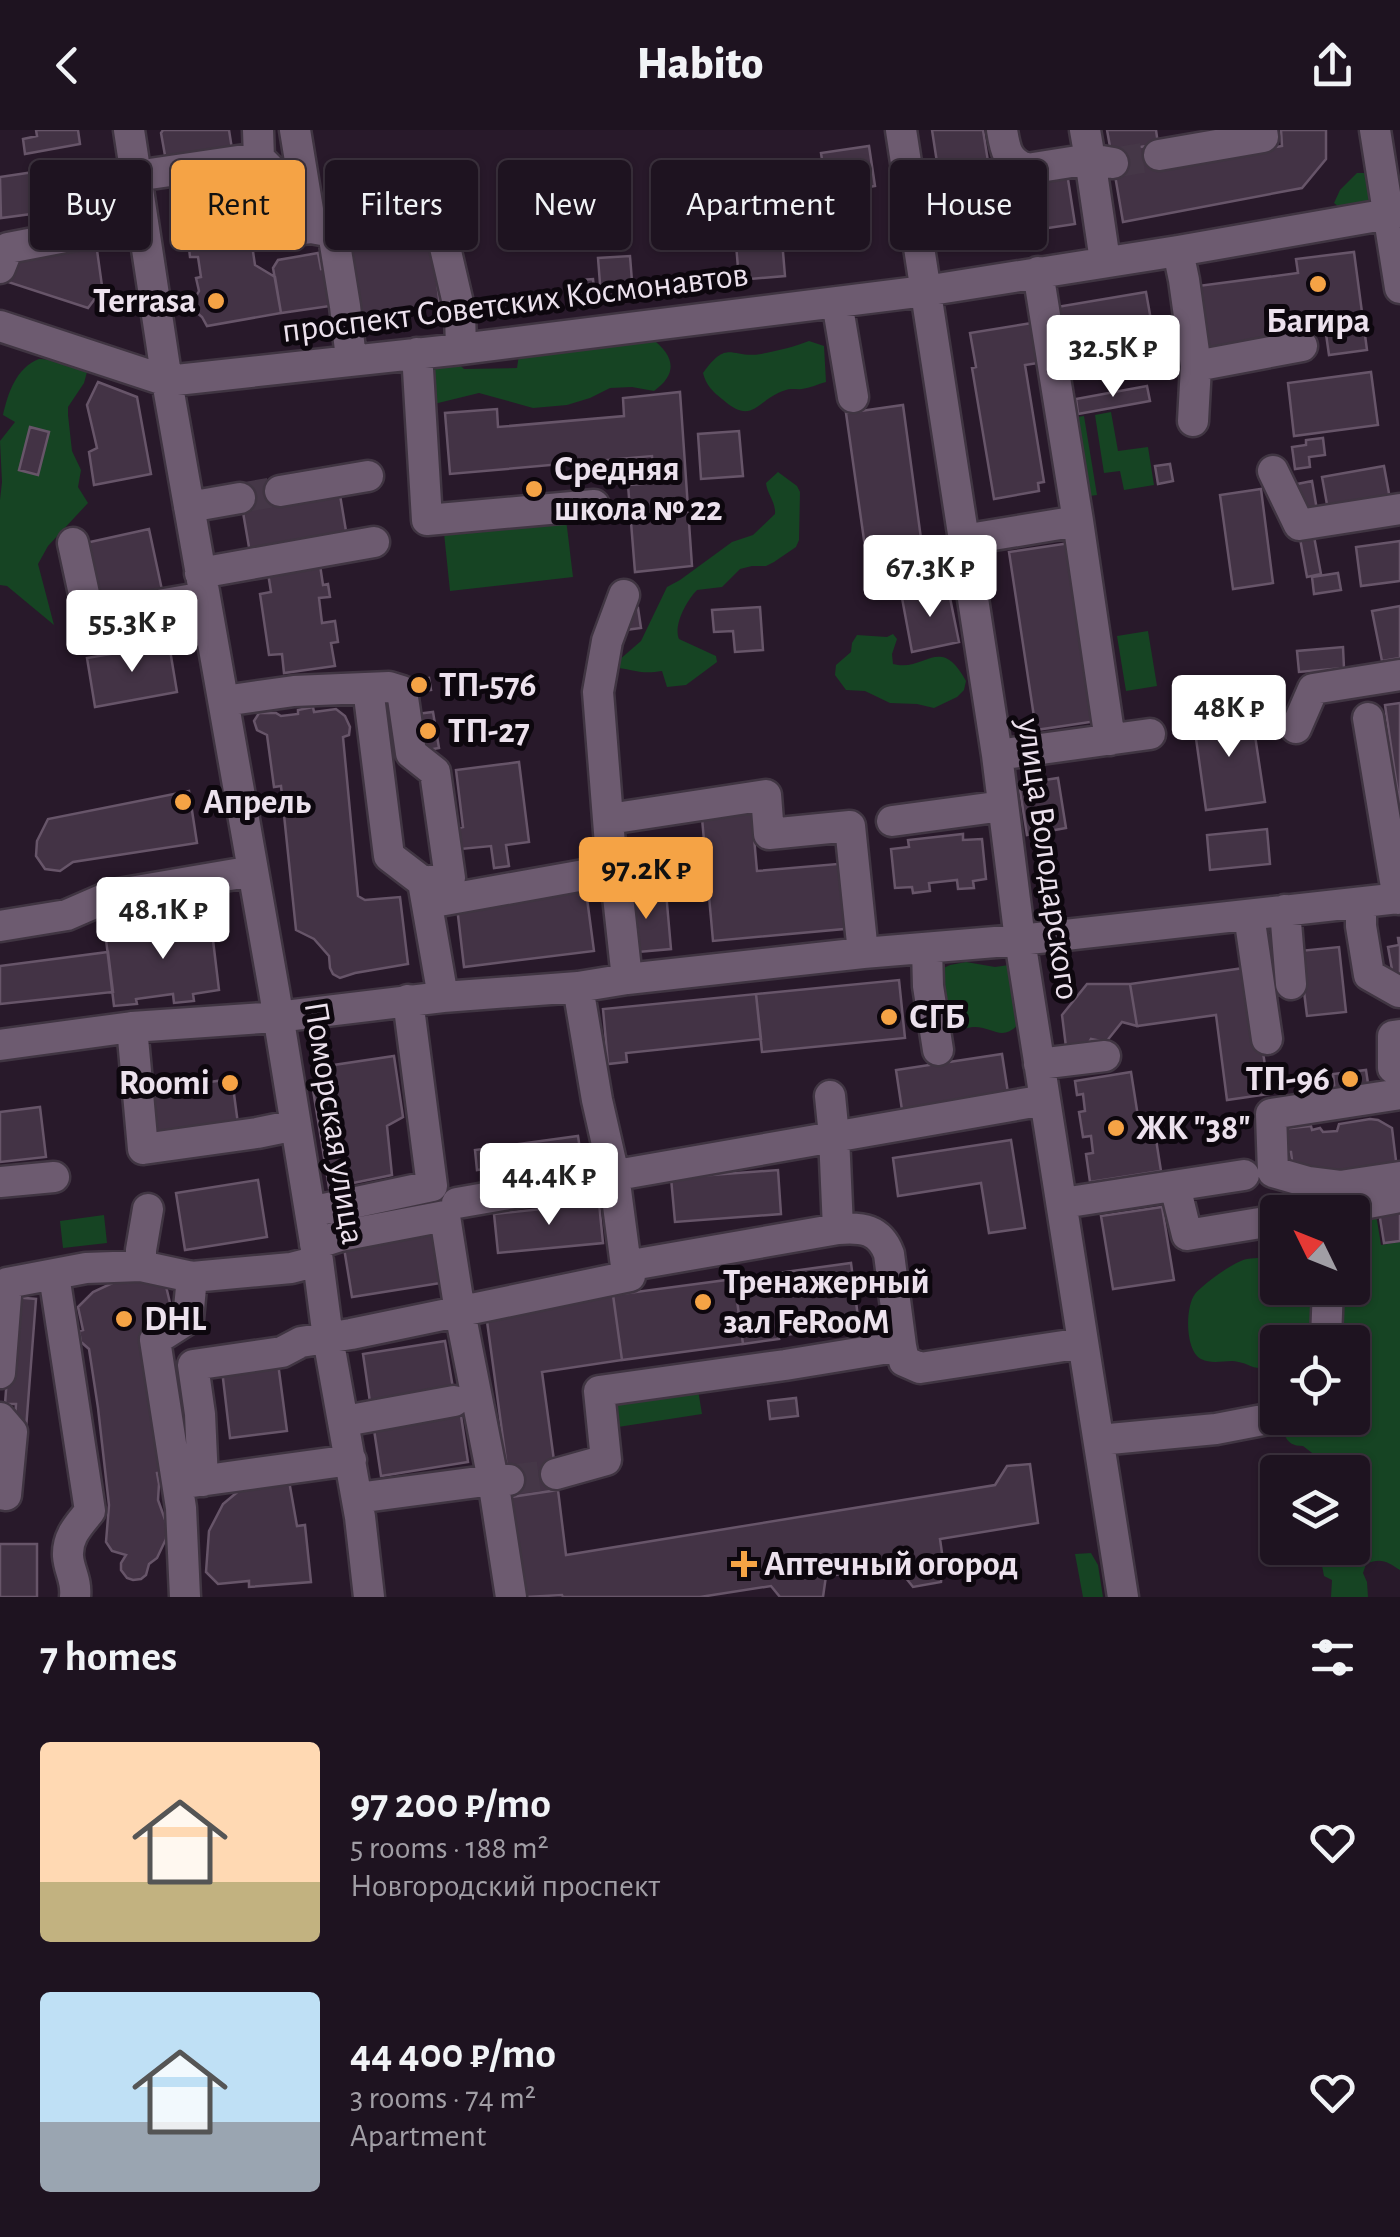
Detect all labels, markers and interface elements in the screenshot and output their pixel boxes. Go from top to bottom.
icon: back [40,38,95,93]
icon: share [1305,38,1360,93]
text: Habito [637,42,763,87]
chip: Buy [30,160,151,250]
chip: Rent [171,160,305,250]
chip: Filters [325,160,478,250]
chip: New [498,160,631,250]
chip: Apartment [651,160,870,250]
chip: House [890,160,1047,250]
street label: проспект Советских Космонавтов [280,257,750,349]
marker: Багира [1307,273,1329,295]
place label: Terrasa [93,284,196,319]
marker: Terrasa [205,290,227,312]
place label: Багира [1266,304,1370,339]
pin: 32.5K ₽ [1021,315,1205,400]
text: 32.5K ₽ [1069,331,1157,363]
place label: Средняя школа № 22 [554,452,723,527]
marker: Средняя школа № 22 [523,478,545,500]
pin: 67.3K ₽ [838,535,1022,620]
text: 67.3K ₽ [886,551,974,583]
pin: 55.3K ₽ [40,590,224,675]
text: 55.3K ₽ [88,606,176,638]
place label: ТП-576 [439,668,536,703]
marker: ТП-576 [408,674,430,696]
pin: 48K ₽ [1159,675,1299,760]
text: 48K ₽ [1194,691,1264,723]
place label: ТП-27 [448,714,530,749]
street label: улица Володарского [1011,715,1085,1002]
marker: ТП-27 [417,720,439,742]
place label: Апрель [203,785,311,820]
marker: Апрель [172,791,194,813]
pin: 97.2K ₽ [554,837,738,922]
text: 97.2K ₽ [601,853,691,885]
pin: 48.1K ₽ [71,877,255,962]
text: 48.1K ₽ [118,893,208,925]
street label: Поморская улица [298,999,370,1247]
place label: СГБ [909,1000,965,1035]
marker: СГБ [878,1006,900,1028]
place label: ТП-96 [1246,1062,1330,1097]
place label: Roomi [119,1066,210,1101]
marker: ТП-96 [1339,1068,1361,1090]
marker: Roomi [219,1072,241,1094]
place label: ЖК "38" [1136,1111,1251,1146]
marker: ЖК "38" [1105,1117,1127,1139]
pin: 44.4K ₽ [457,1143,641,1228]
text: 44.4K ₽ [502,1159,596,1191]
north arrow [1260,1195,1370,1305]
map controls [1260,1195,1370,1565]
place label: Тренажерный зал FeRooM [723,1265,930,1340]
marker: Тренажерный зал FeRooM [692,1291,714,1313]
place label: DHL [144,1302,207,1337]
marker: DHL [113,1308,135,1330]
button: locate [1260,1325,1370,1435]
button: layers [1260,1455,1370,1565]
place label: Аптечный огород [764,1547,1018,1582]
marker: Аптечный огород [733,1553,755,1575]
icon: filters [1305,1630,1360,1685]
text: 7 homes [40,1636,177,1678]
icon: home [120,1782,240,1902]
text: 97 200 ₽/mo [350,1783,551,1825]
icon: heart [1305,1815,1360,1870]
text: 5 rooms · 188 m² [350,1832,549,1864]
text: Новгородский проспект [350,1870,660,1902]
icon: home [120,2032,240,2152]
text: 44 400 ₽/mo [350,2033,556,2075]
icon: heart [1305,2065,1360,2120]
text: 3 rooms · 74 m² [350,2082,536,2114]
text: Apartment [350,2120,486,2152]

